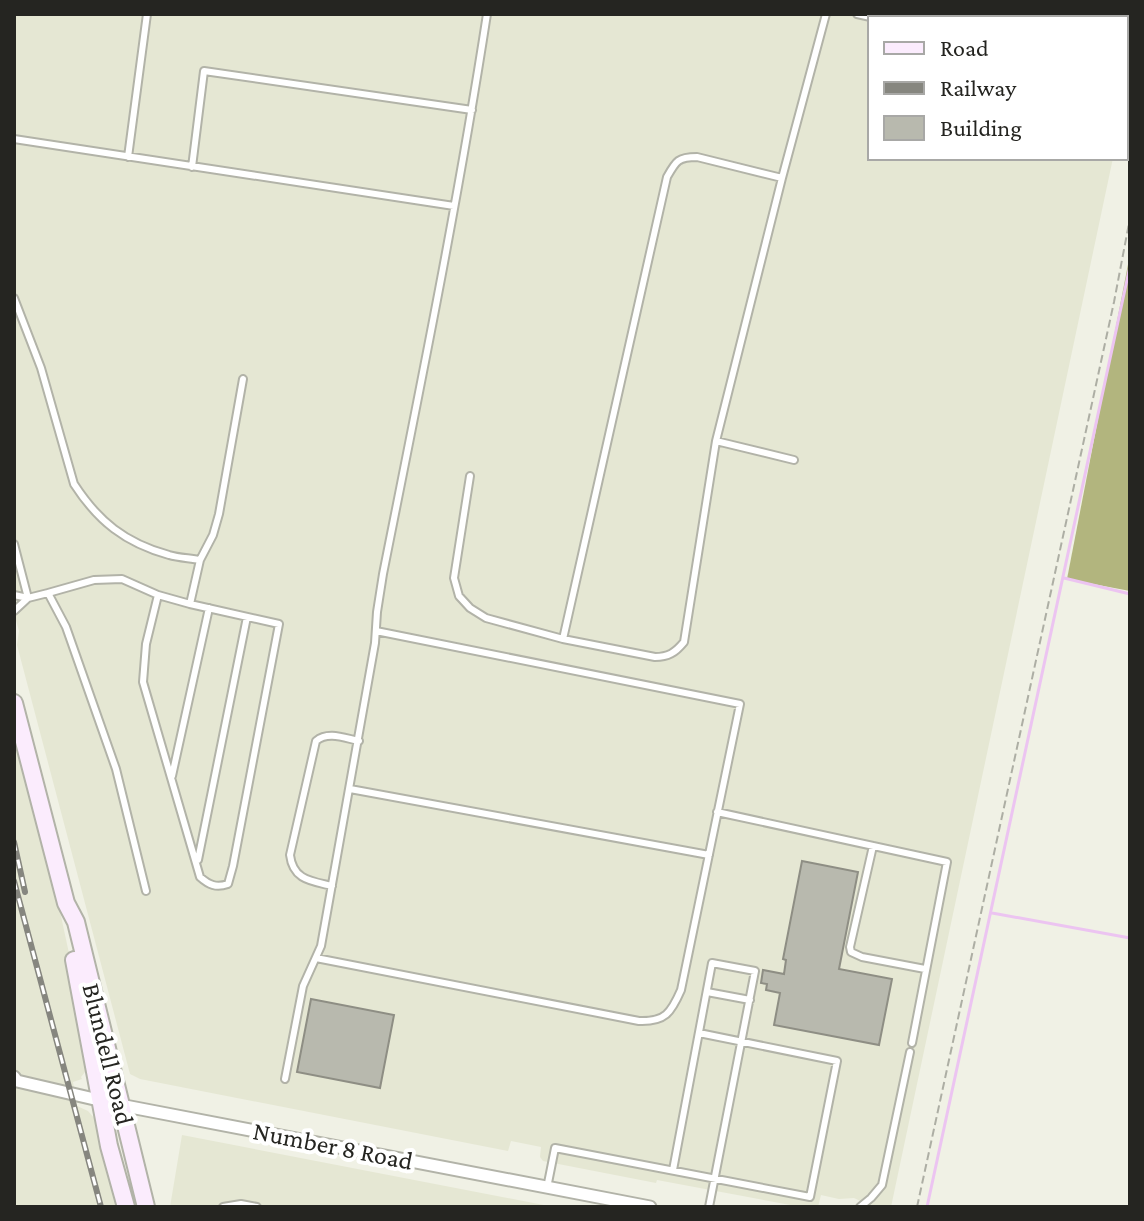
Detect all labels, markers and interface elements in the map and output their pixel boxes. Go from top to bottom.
legend [868,16,1128,160]
text: Road [940,34,989,61]
text: Railway [940,74,1017,101]
text: Building [940,114,1022,141]
street label: Blundell Road [76,980,140,1128]
street label: Number 8 Road [251,1116,416,1176]

